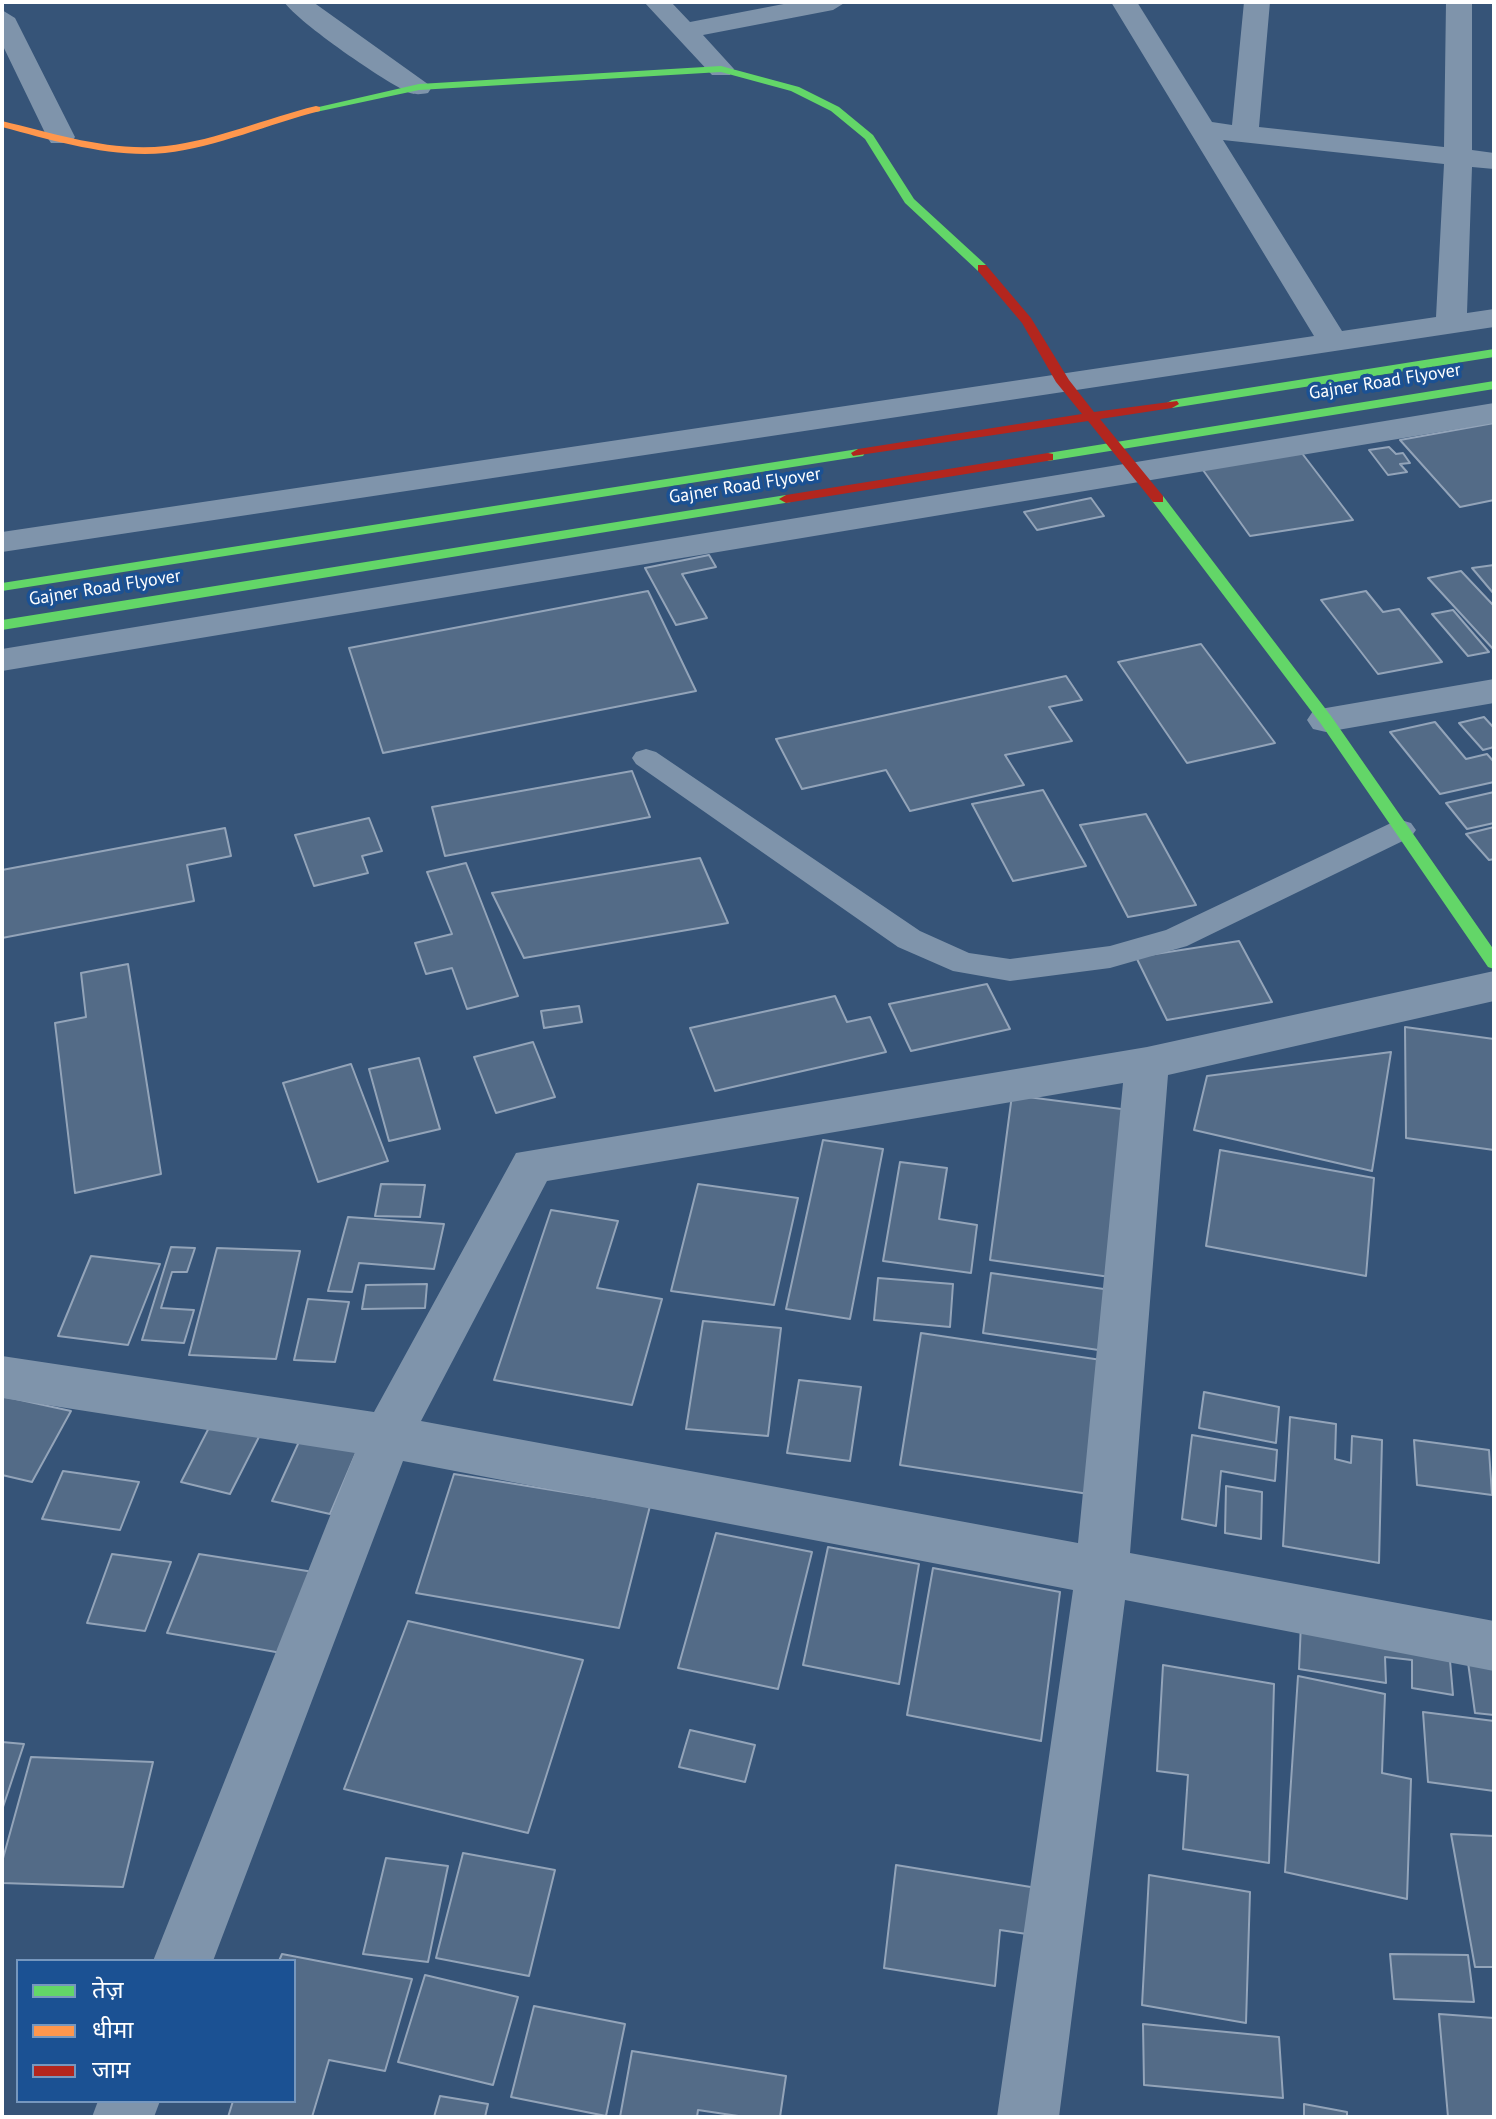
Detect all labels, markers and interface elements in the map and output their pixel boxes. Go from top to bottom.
street label: Gajner Road Flyover [1308,359,1462,405]
street label: Gajner Road Flyover [668,463,822,509]
street label: Gajner Road Flyover [28,565,182,611]
legend [16,1959,296,2103]
text: तेज़ [92,1974,124,2005]
text: धीमा [92,2014,134,2045]
text: जाम [92,2054,130,2085]

